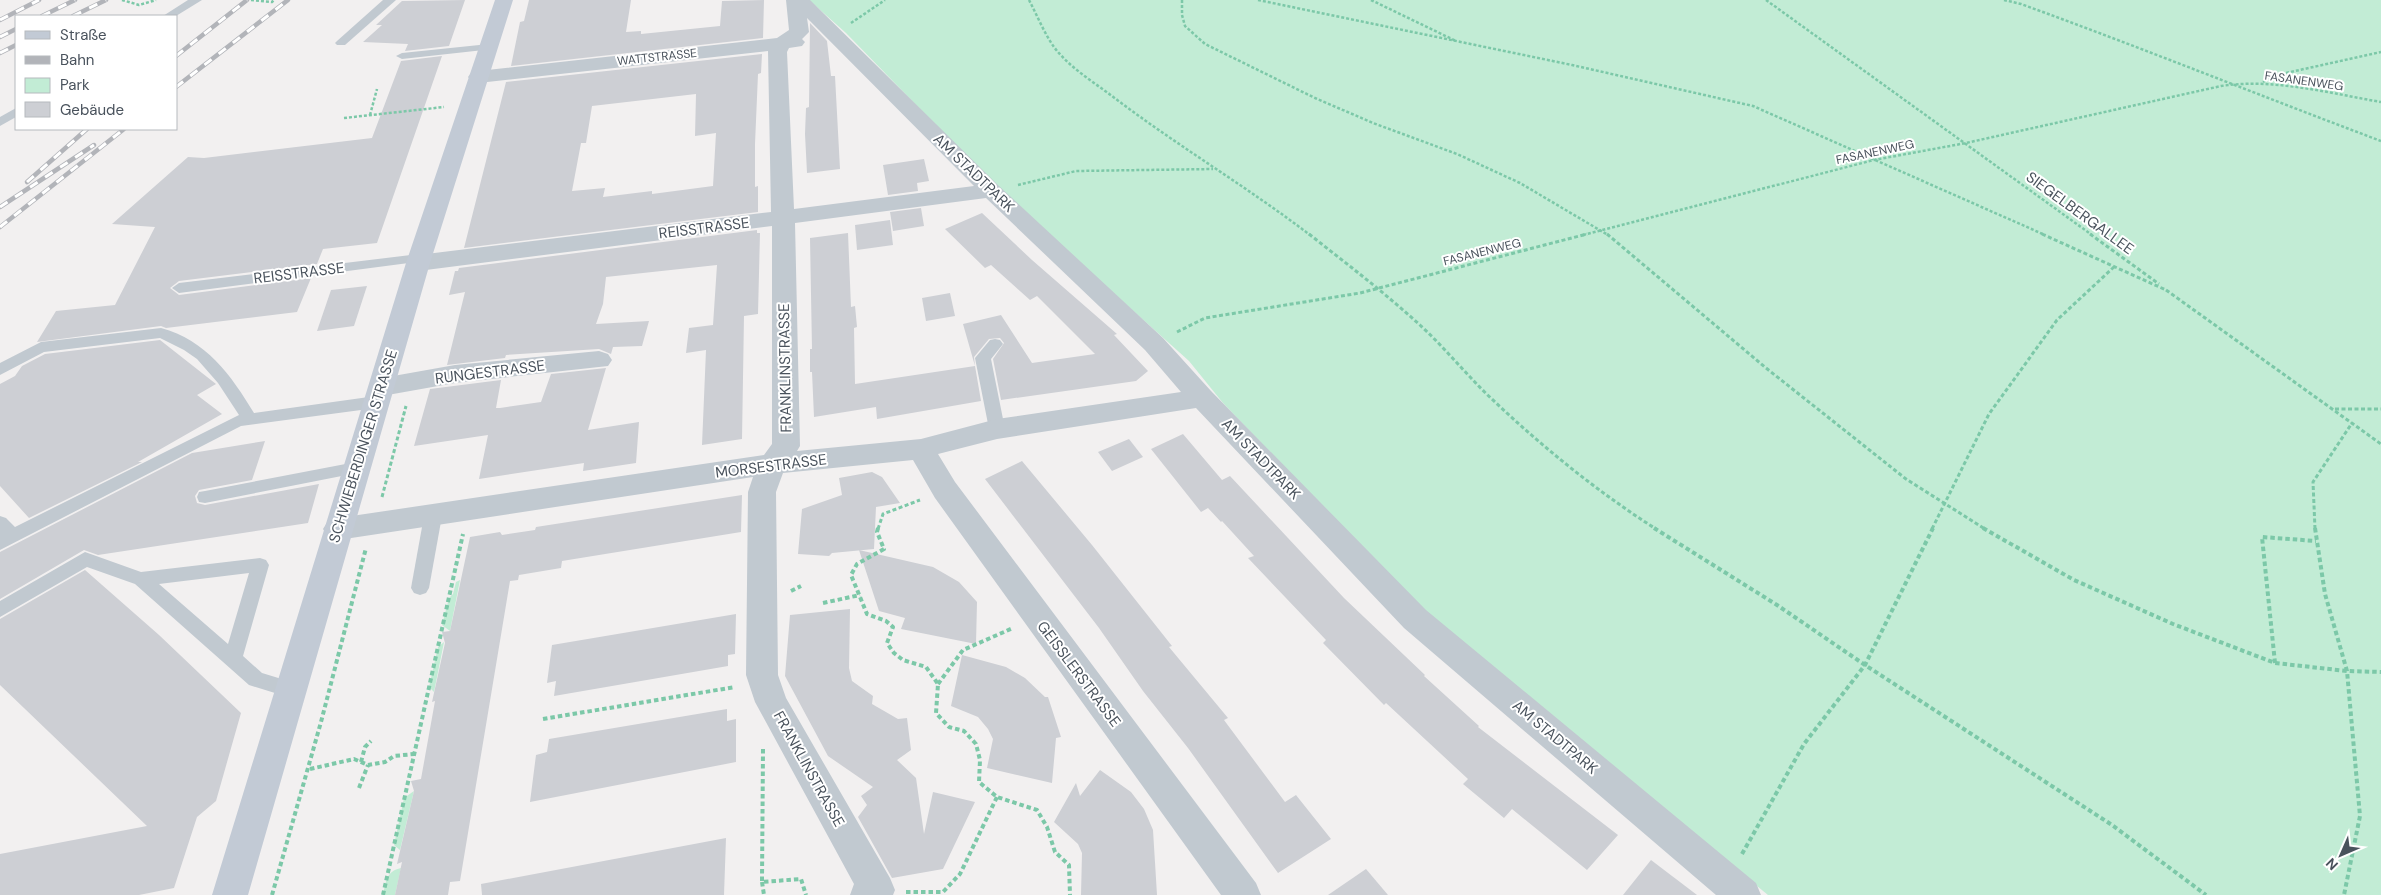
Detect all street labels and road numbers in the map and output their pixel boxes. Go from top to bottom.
street label: WATTSTRASSE [616,45,698,69]
street label: FASANENWEG [2264,68,2344,94]
street label: AM STADTPARK [929,129,1019,217]
street label: FASANENWEG [1835,136,1915,168]
street label: SIEGELBERGALLEE [2022,167,2138,259]
street label: REISSTRASSE [658,213,750,243]
street label: FASANENWEG [1442,235,1522,269]
street label: REISSTRASSE [253,258,345,288]
street label: FRANKLINSTRASSE [774,303,796,433]
street label: SCHWIEBERDINGER STRASSE [324,347,402,545]
street label: RUNGESTRASSE [434,355,546,389]
street label: AM STADTPARK [1217,414,1305,504]
street label: MORSESTRASSE [714,449,828,483]
street label: GEISSLERSTRASSE [1033,617,1125,731]
street label: AM STADTPARK [1508,695,1602,779]
street label: FRANKLINSTRASSE [769,708,849,830]

